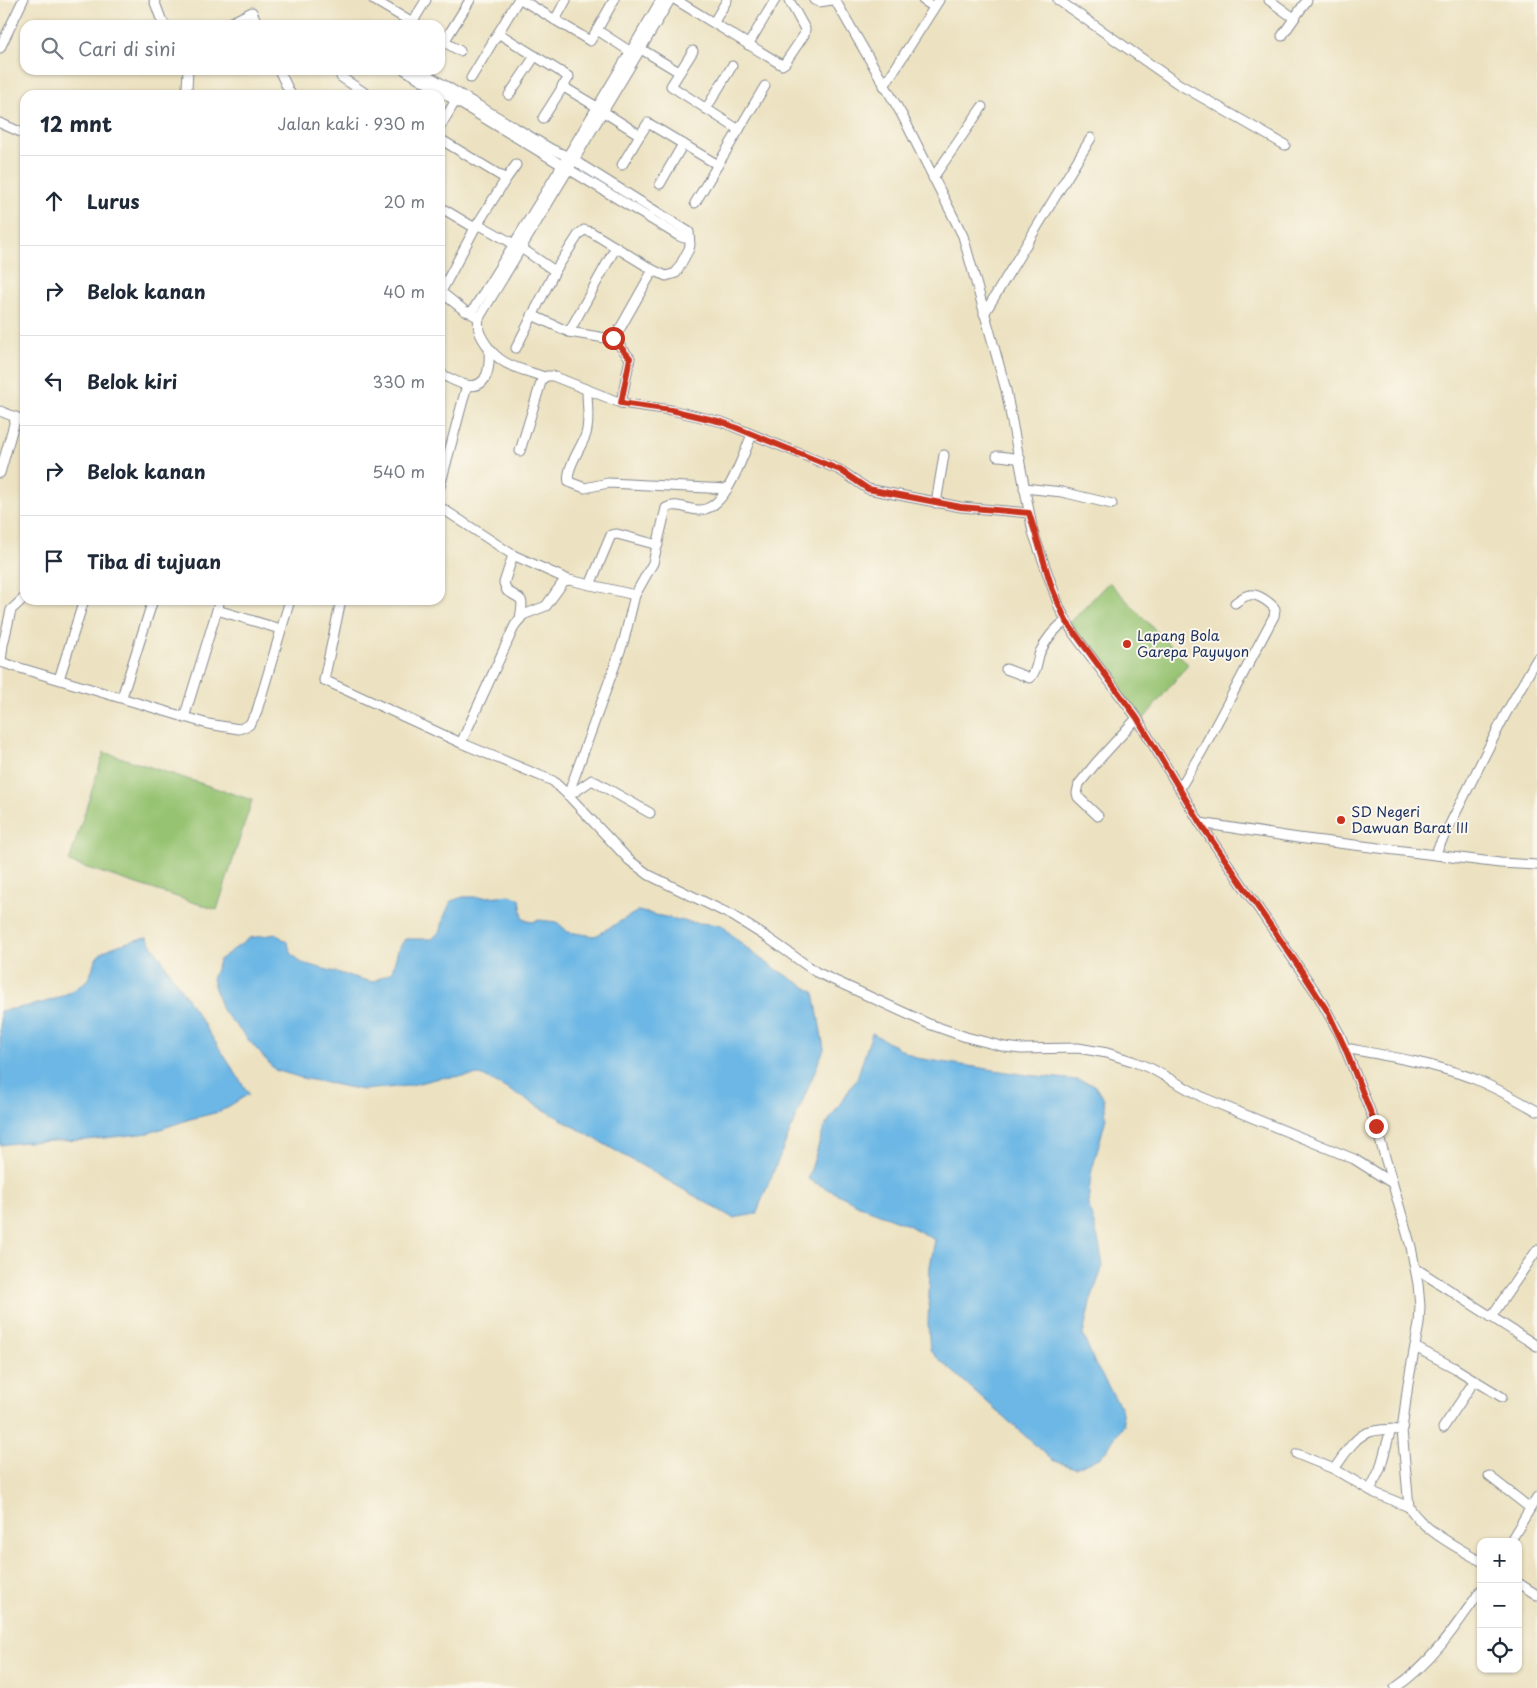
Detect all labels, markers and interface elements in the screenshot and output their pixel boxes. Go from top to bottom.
search box [20,20,445,75]
icon: search [38,34,66,62]
text: Cari di sini [78,34,176,62]
text: 12 mnt [40,107,112,139]
text: Jalan kaki · 930 m [278,111,425,135]
icon: ahead [40,187,68,215]
text: Lurus [87,187,140,215]
text: 20 m [384,189,425,213]
icon: right [40,277,68,305]
text: Belok kanan [87,277,206,305]
text: 40 m [383,279,425,303]
route start [602,327,625,350]
icon: left [40,367,68,395]
text: Belok kiri [87,367,177,395]
text: 330 m [372,369,425,393]
icon: right [40,457,68,485]
text: Belok kanan [87,457,206,485]
text: 540 m [372,459,425,483]
icon: arrive [40,547,68,575]
text: Tiba di tujuan [87,547,221,575]
place label: Lapang Bola Garepa Payuyon [1137,625,1249,662]
marker: Lapang Bola Garepa Payuyon [1121,638,1133,650]
place label: SD Negeri Dawuan Barat III [1351,801,1469,838]
marker: SD Negeri Dawuan Barat III [1335,814,1347,826]
route end [1365,1115,1388,1138]
map controls [1477,1538,1522,1673]
button: + [1477,1538,1522,1583]
button: − [1477,1583,1522,1628]
button: locate [1477,1628,1522,1673]

